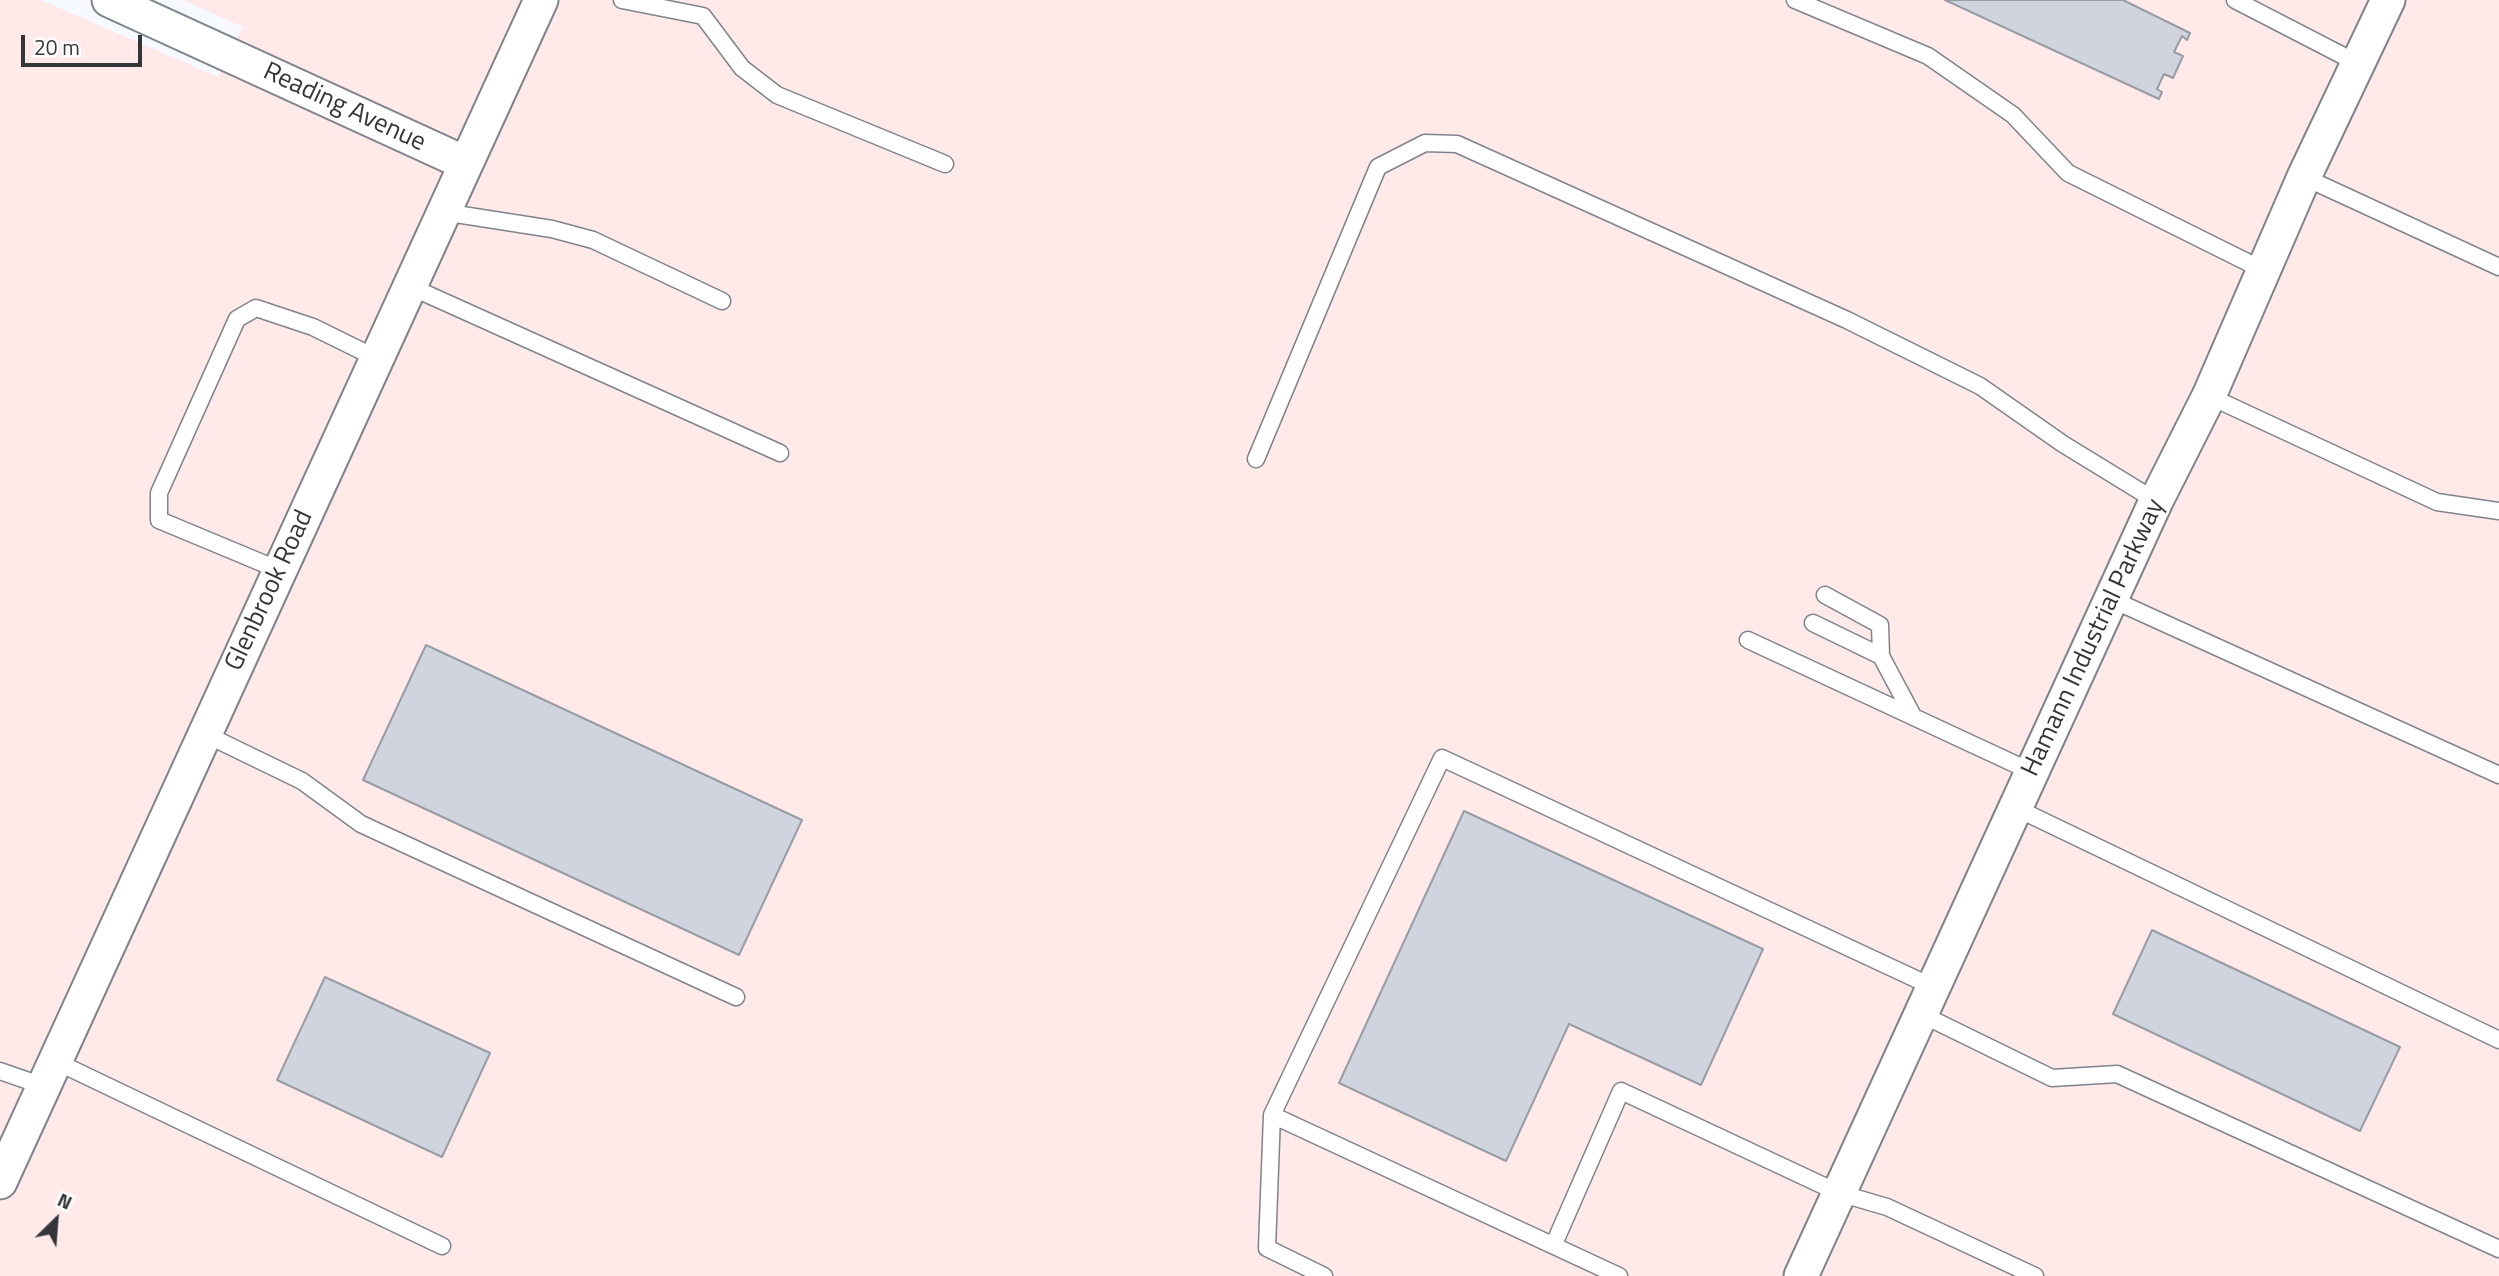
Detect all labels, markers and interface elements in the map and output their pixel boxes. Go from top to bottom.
scale bar [24,21,145,65]
text: 20 m [34,31,80,63]
street label: Reading Avenue [258,57,430,159]
street label: Hamann Industrial Parkway [2016,494,2172,782]
street label: Glenbrook Road [219,506,321,676]
north arrow [21,1185,91,1255]
text: N [53,1185,77,1216]

